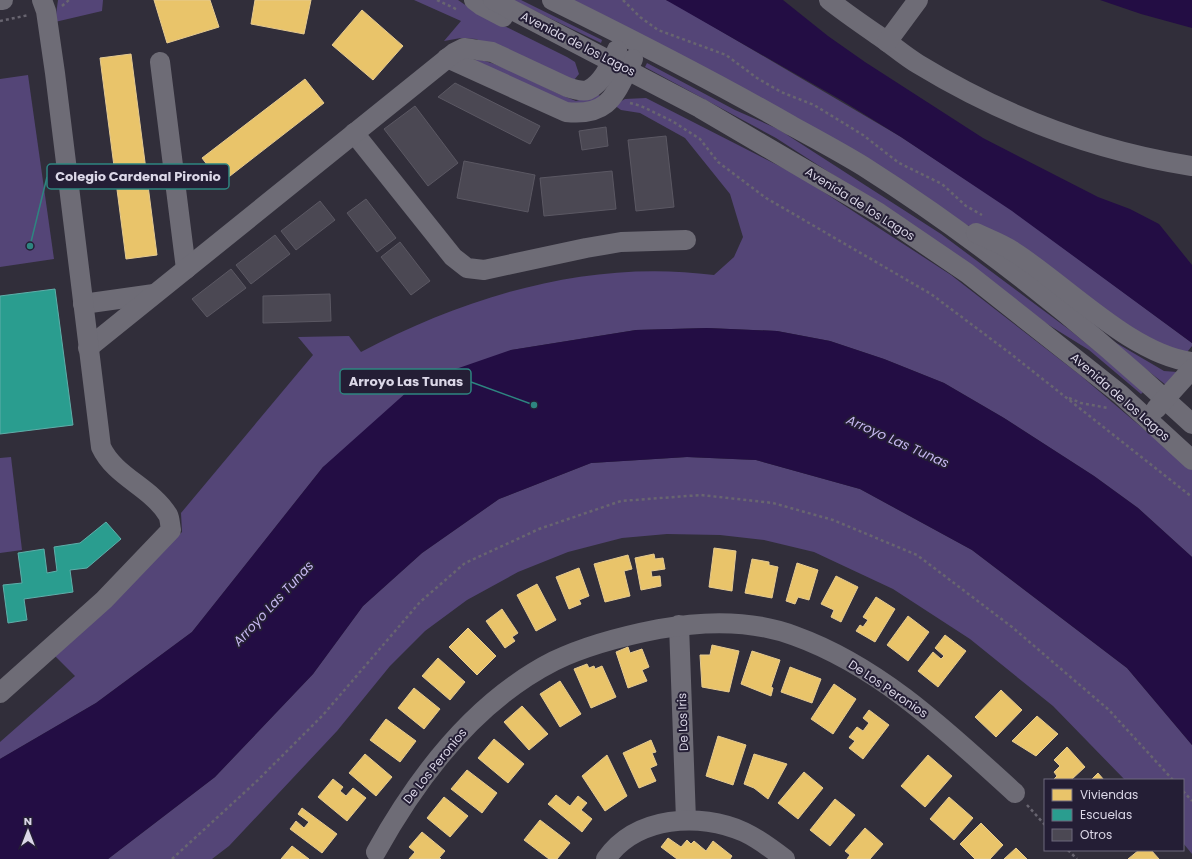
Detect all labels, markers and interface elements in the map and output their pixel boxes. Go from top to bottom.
street label: Avenida de los Lagos [518,7,638,80]
street label: Avenida de los Lagos [802,163,918,244]
callout: Colegio Cardenal Pironio [47,164,229,189]
text: Colegio Cardenal Pironio [55,167,221,186]
street label: Avenida de los Lagos [1067,349,1174,445]
callout: Arroyo Las Tunas [340,369,471,394]
text: Arroyo Las Tunas [349,372,463,391]
water label: Arroyo Las Tunas [842,410,952,473]
water label: Arroyo Las Tunas [228,556,318,651]
street label: De Los Peronios [845,656,931,722]
street label: De Los Iris [673,693,692,751]
street label: De Los Peronios [399,724,470,807]
legend [1044,779,1184,851]
text: Viviendas [1080,786,1138,803]
text: Escuelas [1080,806,1132,823]
north arrow [8,811,48,851]
text: N [24,813,32,829]
text: Otros [1080,826,1112,843]

